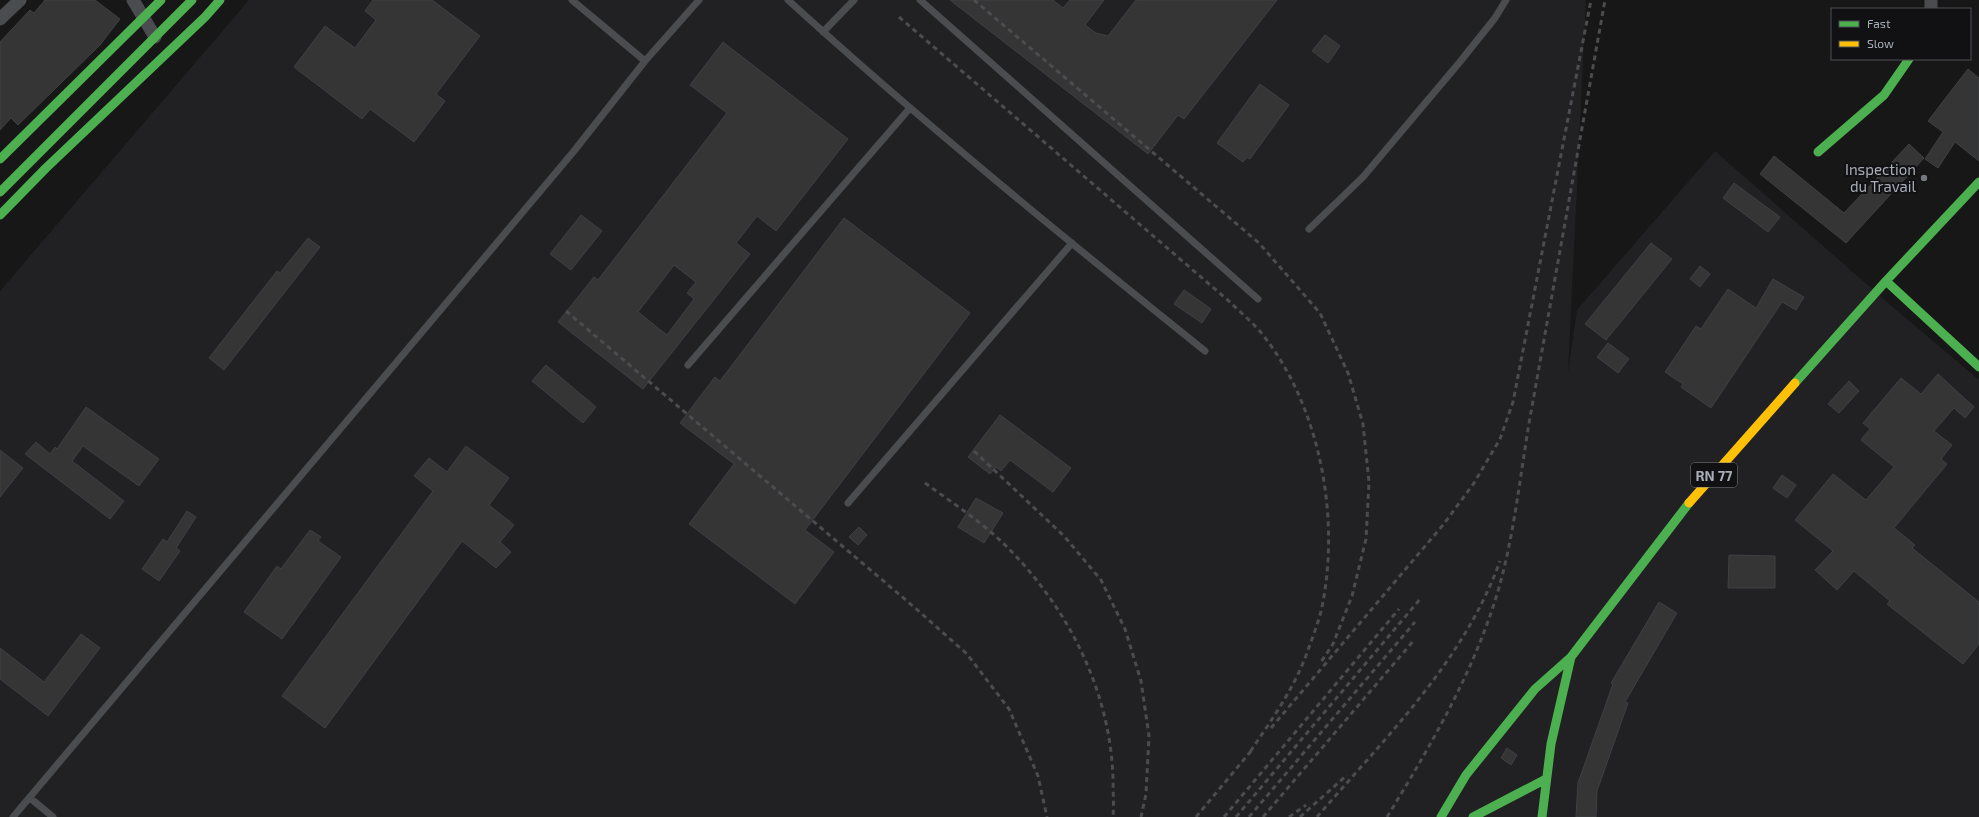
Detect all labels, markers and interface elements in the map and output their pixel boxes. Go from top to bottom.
legend [1831,8,1971,60]
text: Fast [1867,16,1891,30]
text: Slow [1867,36,1894,50]
place label: Inspection du Travail [1845,160,1917,195]
marker: Inspection du Travail [1919,173,1929,183]
road number: RN 77 [1691,463,1737,487]

